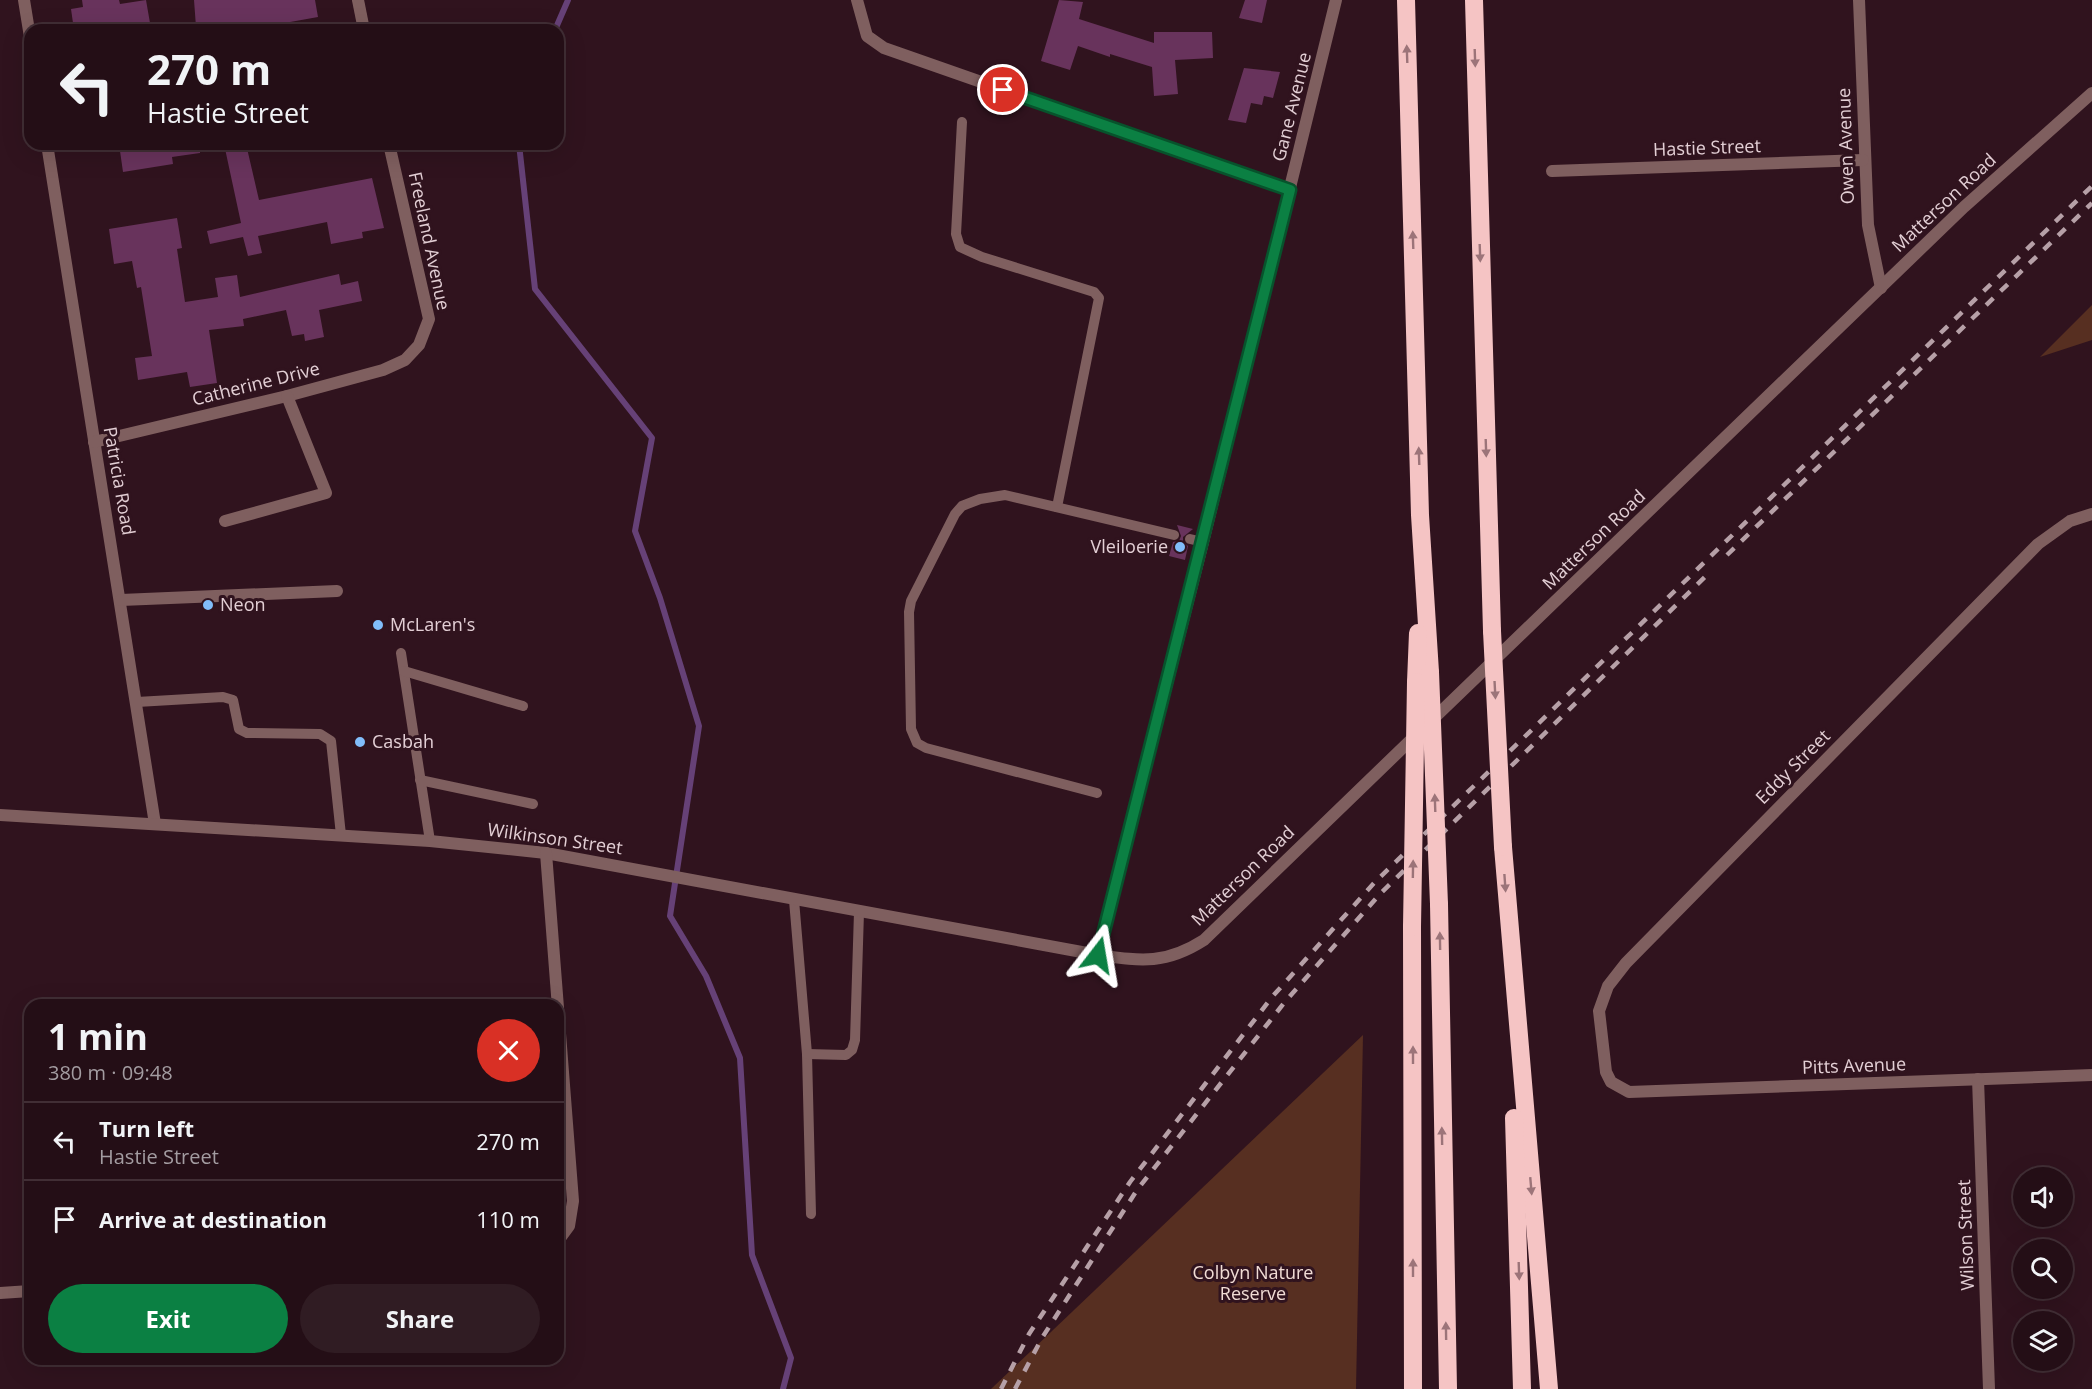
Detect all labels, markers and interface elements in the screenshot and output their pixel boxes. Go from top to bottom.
text: 270 m [147,40,271,97]
one-way arrow [1402,44,1412,63]
icon: left [48,48,126,126]
one-way arrow [1470,49,1480,68]
street label: Gane Avenue [1266,50,1316,164]
pin [977,64,1028,115]
icon: arrive [986,73,1019,106]
street label: Owen Avenue [1831,87,1859,205]
text: Hastie Street [147,94,309,131]
street label: Hastie Street [1653,133,1761,161]
street label: Matterson Road [1886,148,2001,257]
street label: Freeland Avenue [404,169,456,312]
one-way arrow [1408,231,1417,250]
one-way arrow [1476,244,1485,263]
street label: Catherine Drive [189,356,322,410]
street label: Patricia Road [99,425,141,537]
one-way arrow [1481,439,1491,458]
one-way arrow [1414,447,1423,466]
street label: Matterson Road [1537,484,1650,595]
place label: Vleiloerie [1091,534,1168,558]
marker: Vleiloerie [1173,540,1187,554]
place label: Neon [220,592,266,616]
marker: Neon [201,598,215,612]
place label: McLaren's [390,612,475,636]
marker: McLaren's [371,618,385,632]
one-way arrow [1490,680,1499,699]
street label: Eddy Street [1750,724,1835,809]
place label: Casbah [372,729,434,753]
marker: Casbah [353,735,367,749]
one-way arrow [1431,794,1440,813]
street label: Wilkinson Street [486,817,624,859]
street label: Matterson Road [1186,820,1299,931]
one-way arrow [1408,859,1418,878]
one-way arrow [1501,873,1510,892]
position arrow [1066,923,1130,987]
one-way arrow [1435,931,1444,950]
text: 1 min [48,1012,148,1061]
button: close [477,1019,540,1082]
one-way arrow [1408,1045,1418,1064]
street label: Pitts Avenue [1802,1051,1906,1079]
text: 380 m · 09:48 [48,1059,173,1086]
text: Turn left [99,1113,194,1143]
icon: left [48,1125,81,1158]
text: 270 m [476,1126,540,1156]
one-way arrow [1437,1126,1447,1145]
text: Hastie Street [99,1143,219,1170]
map controls [2013,1167,2073,1371]
button: sound [2013,1167,2073,1227]
one-way arrow [1526,1176,1536,1195]
street label: Wilson Street [1951,1179,1979,1291]
icon: arrive [48,1203,81,1236]
text: Arrive at destination [99,1204,327,1234]
text: 110 m [476,1204,540,1234]
button: search [2013,1239,2073,1299]
one-way arrow [1408,1258,1418,1277]
park label: Colbyn Nature Reserve [1193,1260,1313,1305]
one-way arrow [1514,1261,1523,1280]
button: Exit [48,1284,288,1353]
button: Share [300,1284,540,1353]
button: layers [2013,1311,2073,1371]
one-way arrow [1442,1321,1451,1340]

